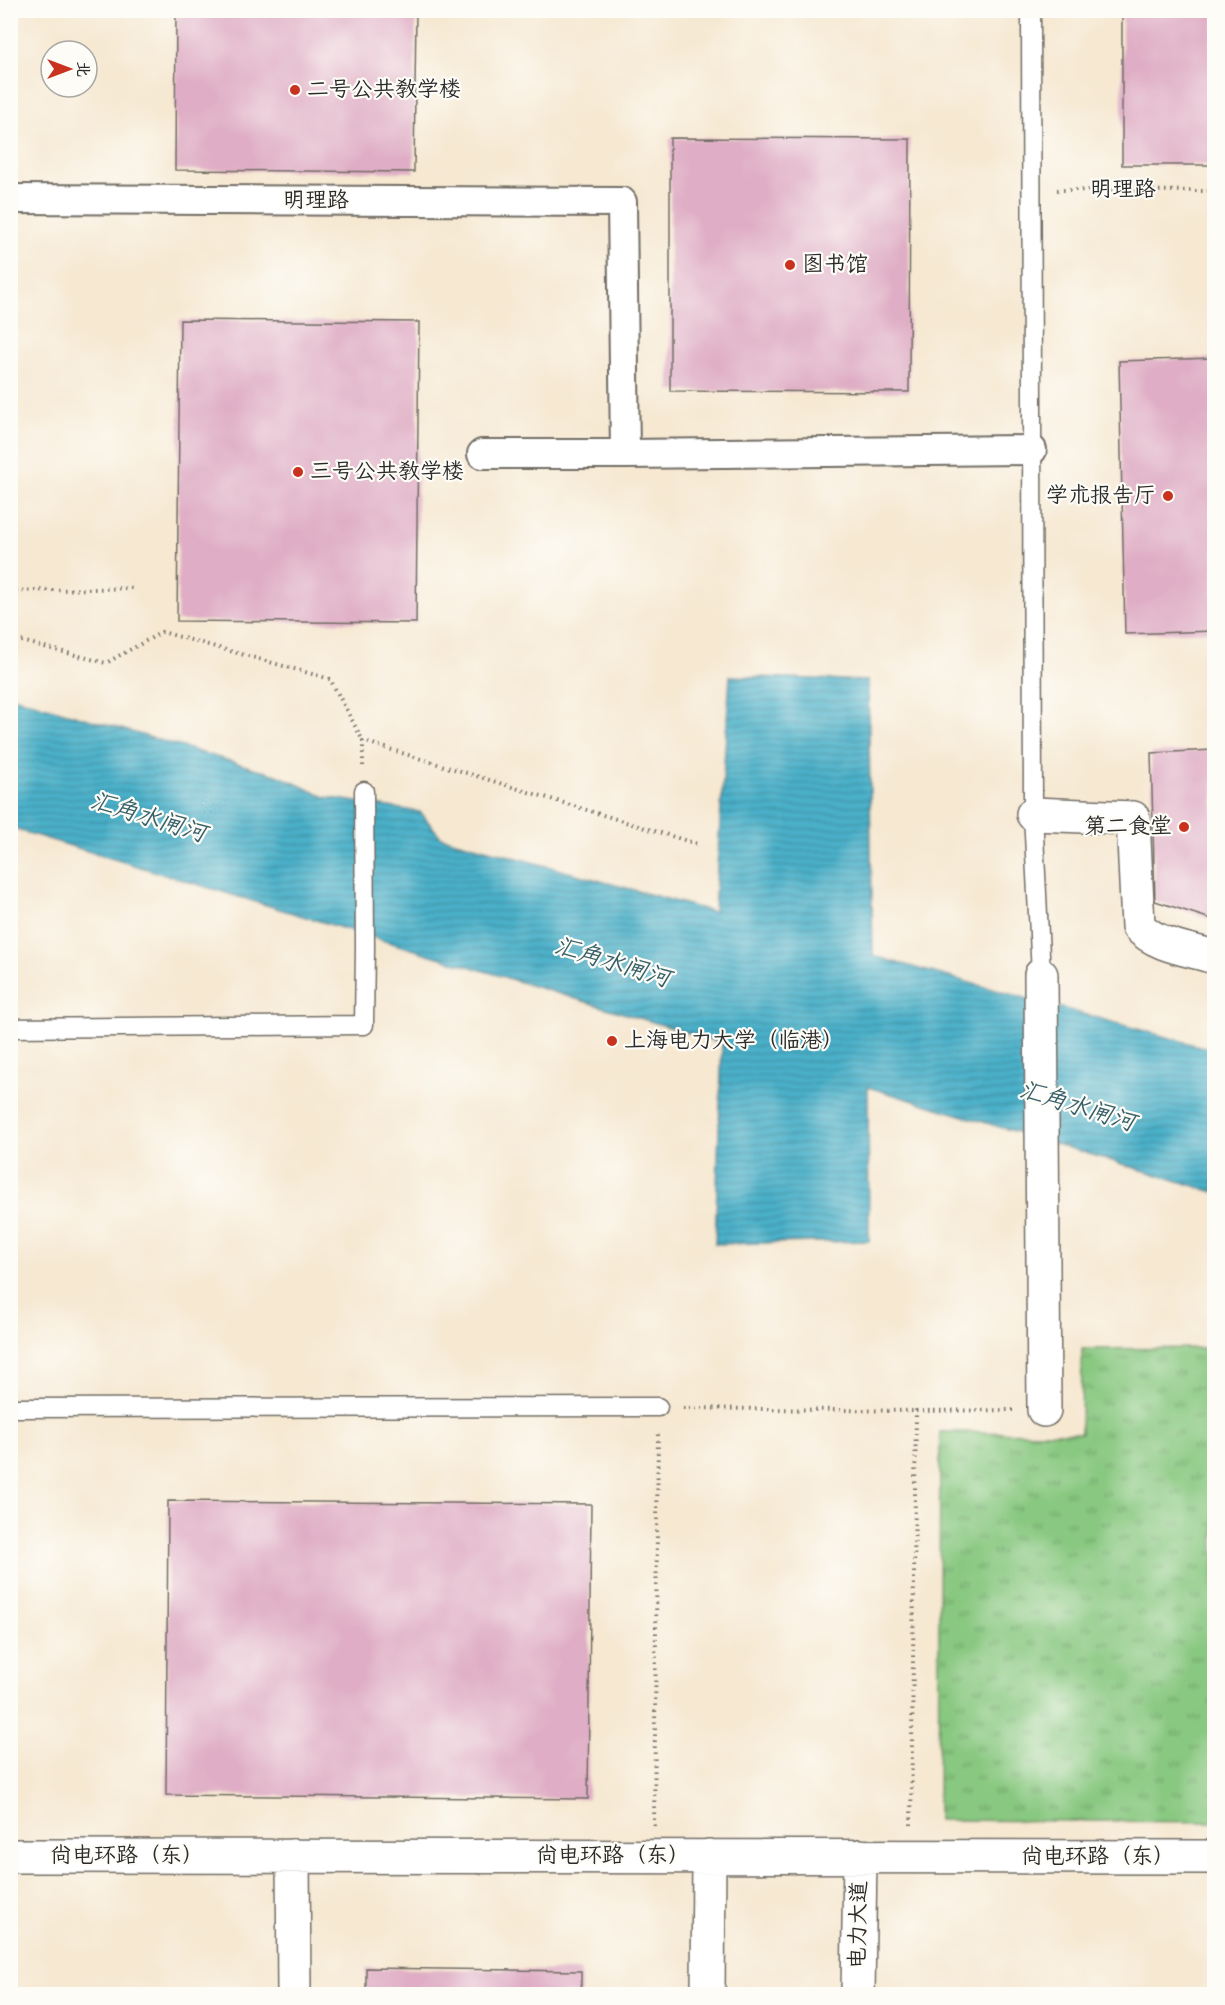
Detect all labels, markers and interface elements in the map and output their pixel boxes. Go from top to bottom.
north arrow [39,39,99,99]
text: 北 [72,61,93,77]
place label: 二号公共教学楼 [307,76,461,104]
marker: 二号公共教学楼 [288,83,302,97]
street label: 明理路 [1090,176,1156,204]
street label: 明理路 [283,187,349,215]
place label: 图书馆 [802,251,868,279]
marker: 图书馆 [783,258,797,272]
place label: 三号公共教学楼 [310,458,464,486]
marker: 三号公共教学楼 [291,465,305,479]
place label: 学术报告厅 [1046,482,1156,510]
marker: 学术报告厅 [1161,489,1175,503]
water label: 汇角水闸河 [86,786,214,852]
place label: 第二食堂 [1084,813,1172,841]
marker: 第二食堂 [1177,820,1191,834]
water label: 汇角水闸河 [550,931,678,997]
place label: 上海电力大学（临港） [624,1027,844,1055]
marker: 上海电力大学（临港） [605,1034,619,1048]
water label: 汇角水闸河 [1015,1075,1143,1141]
street label: 尚电环路（东） [50,1842,204,1870]
street label: 尚电环路（东） [536,1842,690,1870]
street label: 尚电环路（东） [1021,1843,1175,1871]
street label: 电力大道 [844,1881,874,1969]

